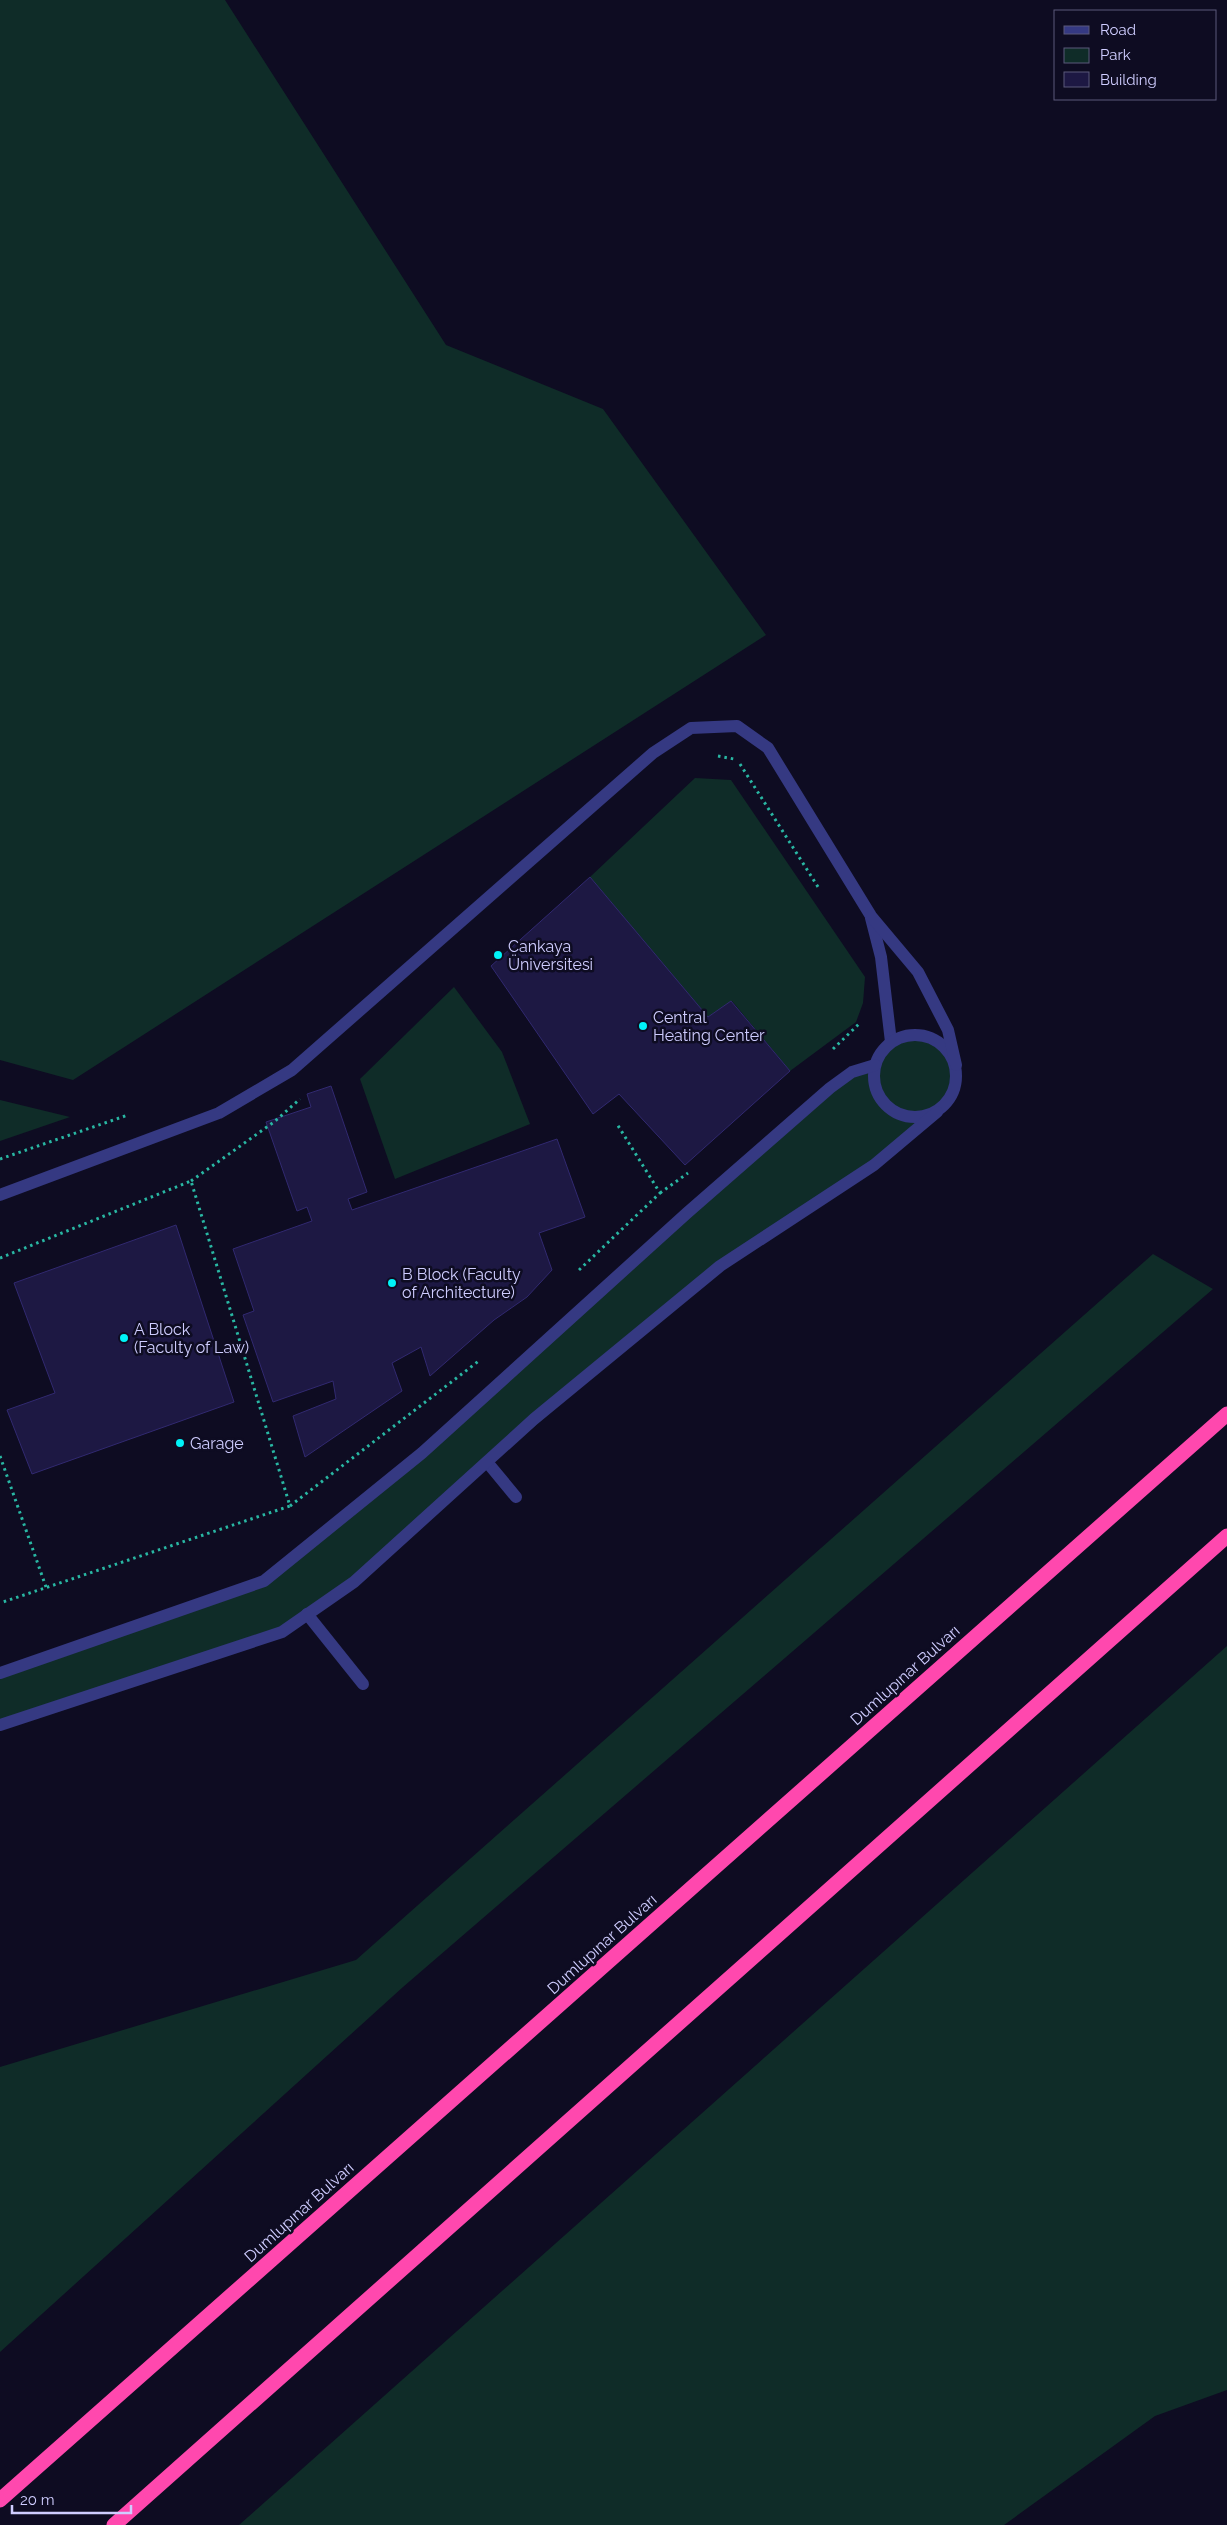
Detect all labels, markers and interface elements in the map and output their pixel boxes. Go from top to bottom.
legend [1054,10,1217,100]
text: Road [1100,21,1136,39]
text: Park [1100,46,1131,64]
text: Building [1100,71,1157,89]
place label: Çankaya Üniversitesi [508,937,593,974]
marker: Çankaya Üniversitesi [492,949,504,961]
place label: Central Heating Center [653,1008,765,1045]
marker: Central Heating Center [637,1020,649,1032]
place label: B Block (Faculty of Architecture) [402,1265,521,1302]
marker: B Block (Faculty of Architecture) [386,1277,398,1289]
place label: A Block (Faculty of Law) [134,1320,249,1357]
marker: A Block (Faculty of Law) [118,1332,130,1344]
place label: Garage [190,1434,244,1453]
marker: Garage [174,1437,186,1449]
street label: Dumlupınar Bulvarı [846,1621,964,1729]
street label: Dumlupınar Bulvarı [543,1890,661,1998]
street label: Dumlupınar Bulvarı [240,2158,358,2266]
scale bar [12,2482,131,2514]
text: 20 m [20,2491,55,2509]

